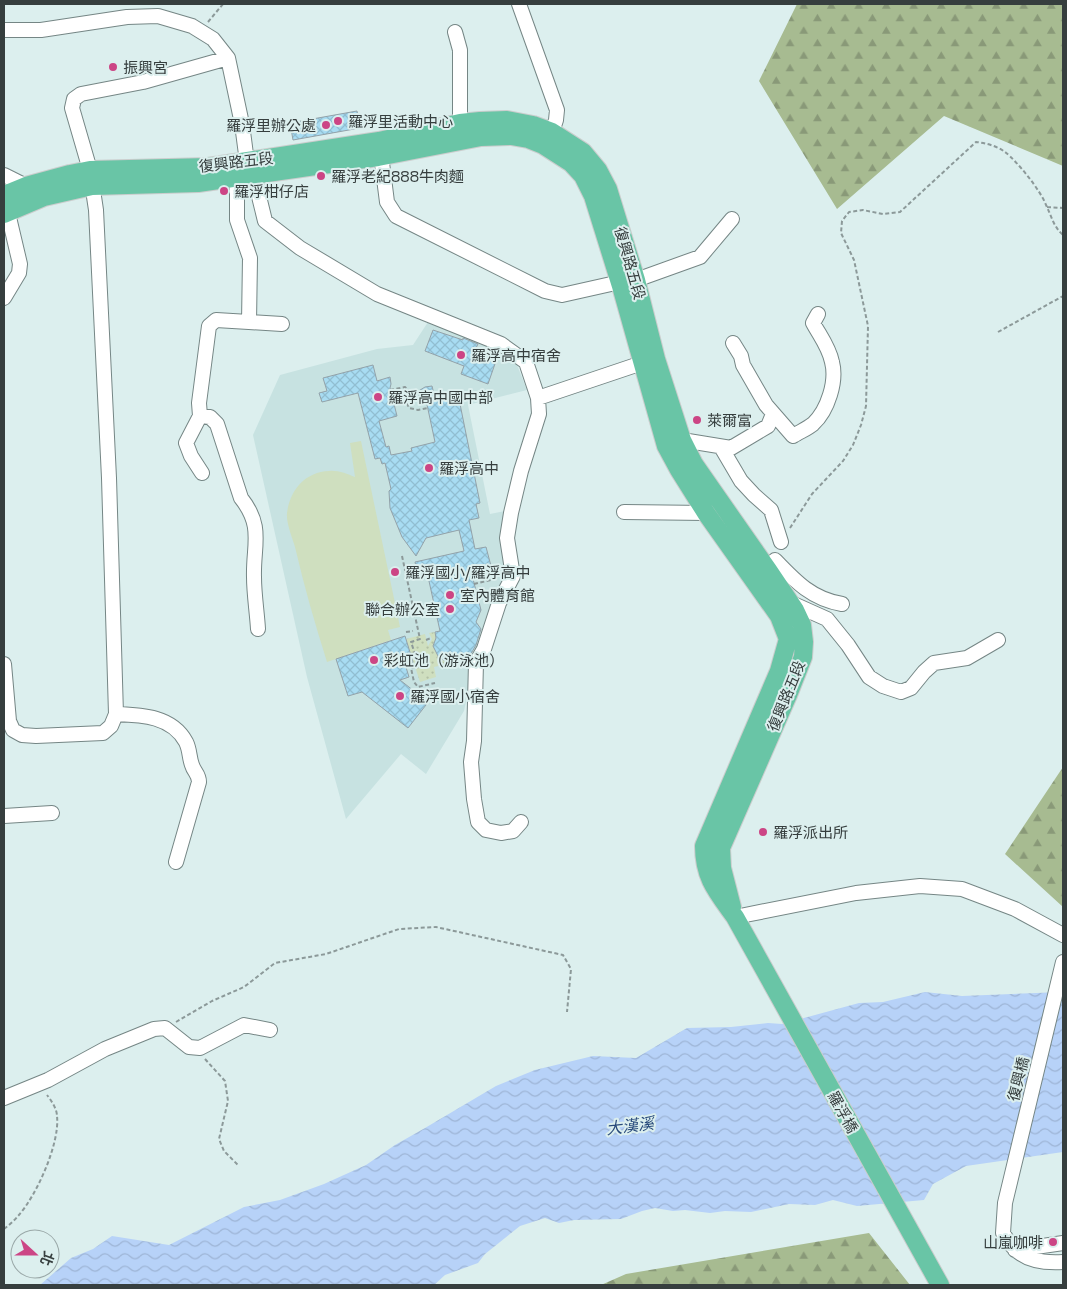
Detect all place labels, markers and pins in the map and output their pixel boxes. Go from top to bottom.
place label: 振興宮 [123,58,168,77]
marker: 振興宮 [107,61,119,73]
place label: 羅浮里活動中心 [348,112,453,131]
marker: 羅浮里活動中心 [332,115,344,127]
place label: 羅浮里辦公處 [226,116,316,135]
marker: 羅浮里辦公處 [320,119,332,131]
place label: 羅浮老紀888牛肉麵 [331,167,464,186]
marker: 羅浮老紀888牛肉麵 [315,170,327,182]
place label: 羅浮柑仔店 [234,182,309,201]
marker: 羅浮柑仔店 [218,185,230,197]
place label: 羅浮高中宿舍 [471,346,561,365]
marker: 羅浮高中宿舍 [455,349,467,361]
place label: 羅浮高中國中部 [388,388,493,407]
marker: 羅浮高中國中部 [372,391,384,403]
place label: 萊爾富 [707,411,752,430]
marker: 萊爾富 [691,414,703,426]
place label: 羅浮高中 [439,459,499,478]
marker: 羅浮高中 [423,462,435,474]
place label: 羅浮國小/羅浮高中 [405,563,531,582]
marker: 羅浮國小/羅浮高中 [389,566,401,578]
place label: 室內體育館 [460,586,535,605]
marker: 室內體育館 [444,589,456,601]
place label: 聯合辦公室 [365,600,440,619]
marker: 聯合辦公室 [444,603,456,615]
place label: 彩虹池（游泳池） [384,651,504,670]
marker: 彩虹池（游泳池） [368,654,380,666]
place label: 羅浮國小宿舍 [410,687,500,706]
marker: 羅浮國小宿舍 [394,690,406,702]
place label: 羅浮派出所 [773,823,848,842]
marker: 羅浮派出所 [757,826,769,838]
place label: 山嵐咖啡 [983,1233,1043,1252]
marker: 山嵐咖啡 [1047,1236,1059,1248]

